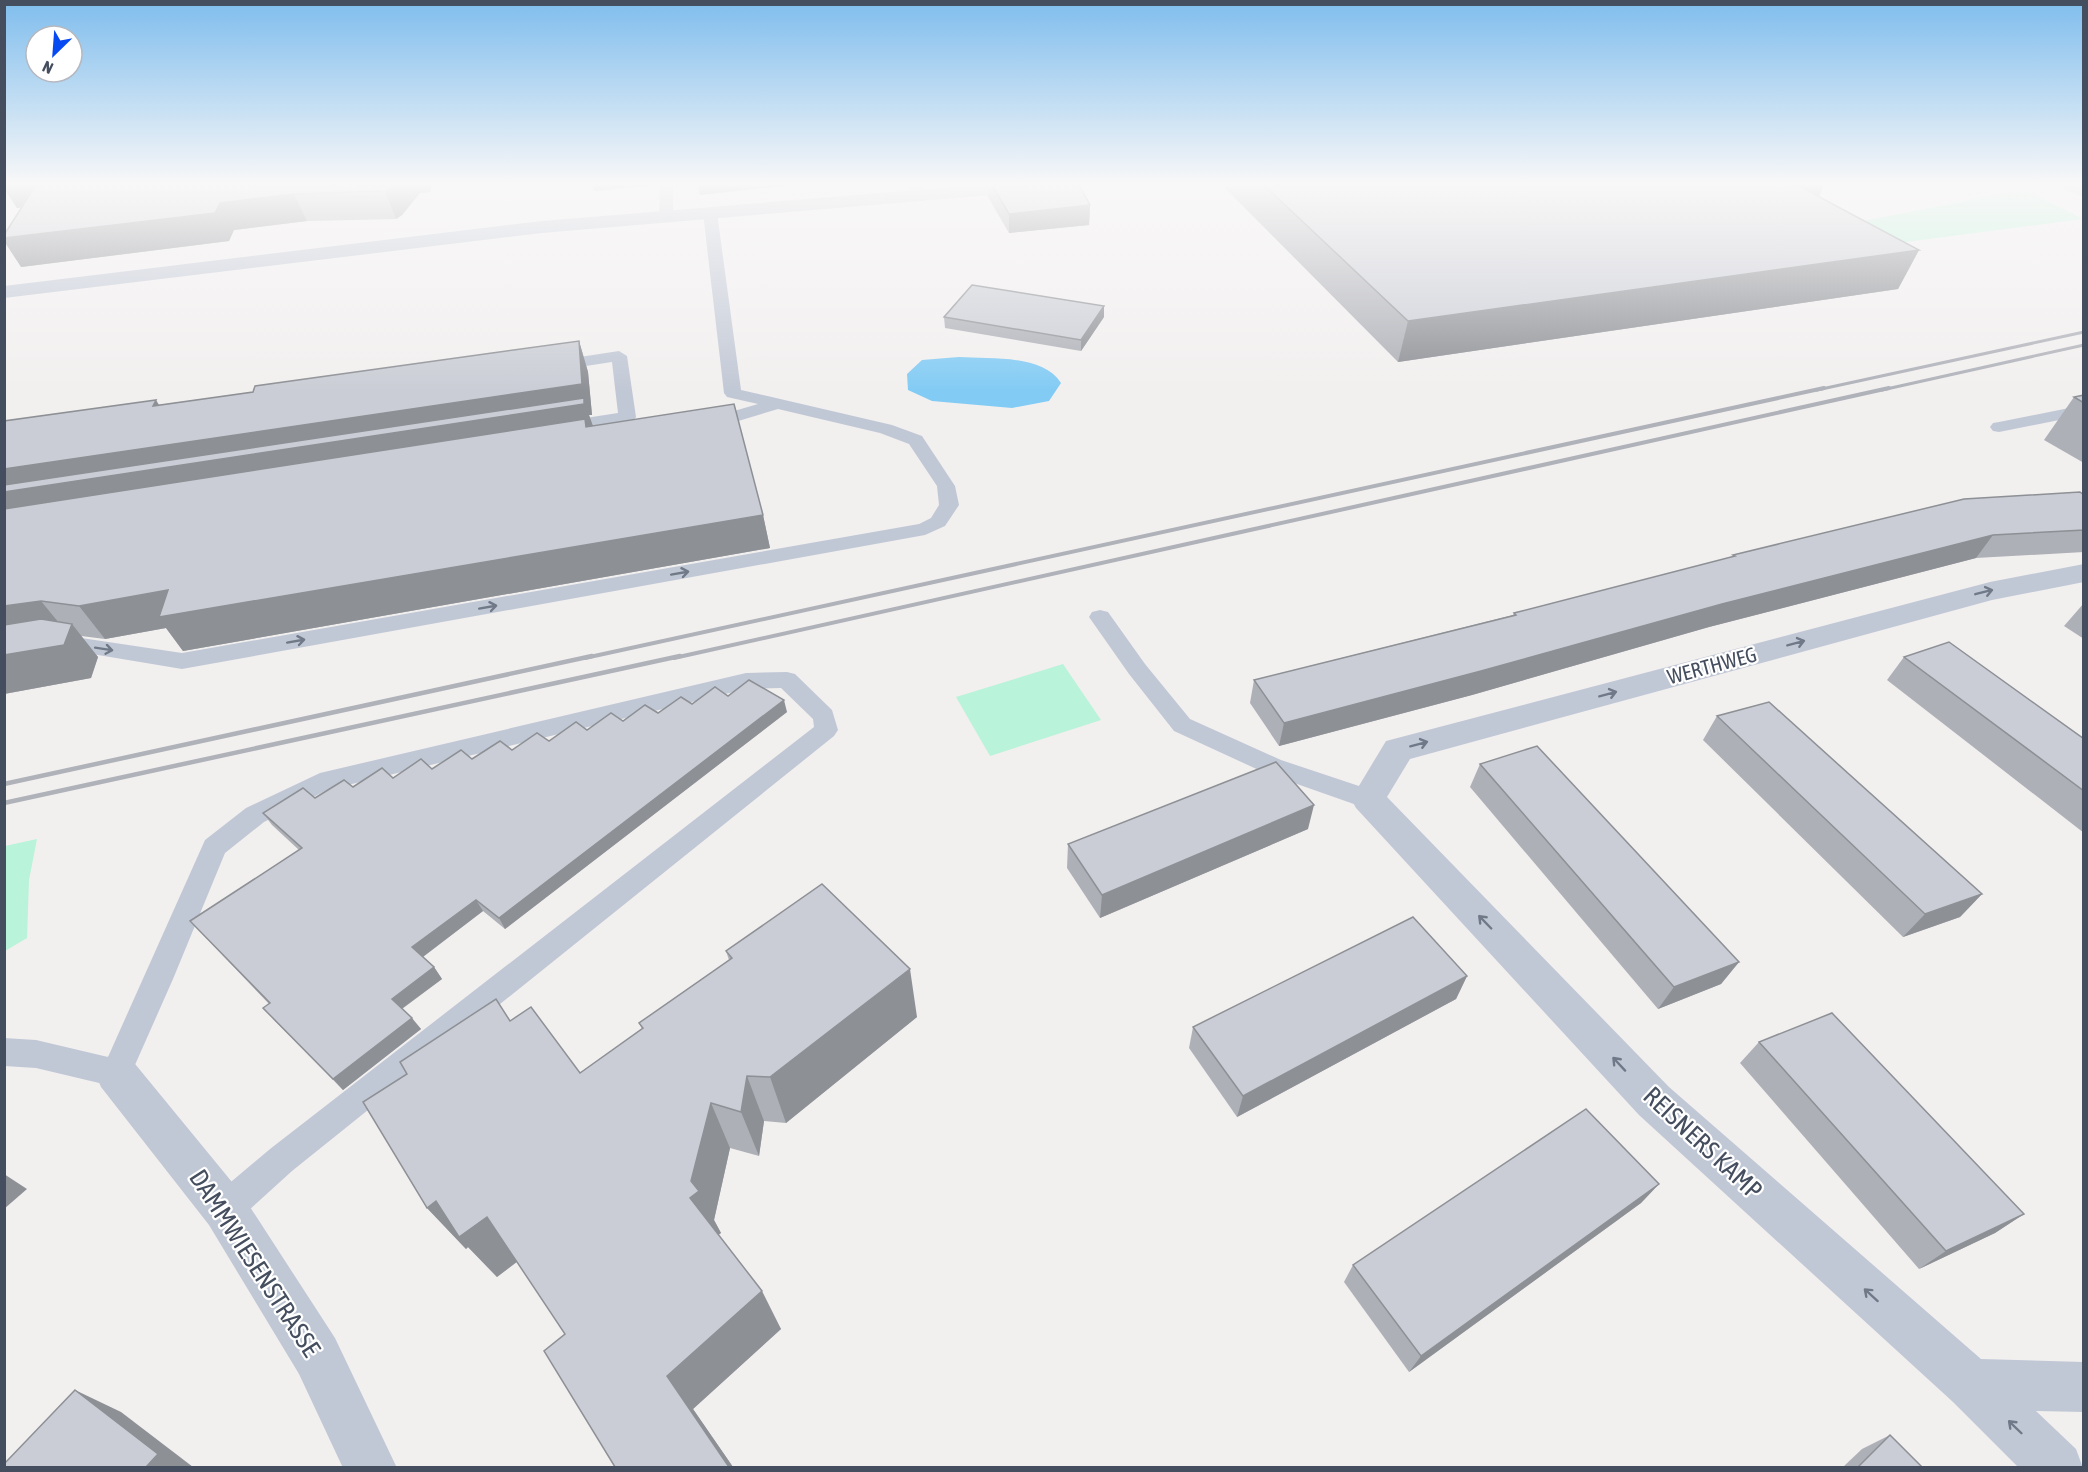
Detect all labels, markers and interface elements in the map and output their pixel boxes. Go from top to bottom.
north arrow [24,24,84,84]
text: N [40,57,56,78]
one-way arrow [670,567,689,578]
one-way arrow [1975,586,1994,598]
one-way arrow [478,601,497,612]
one-way arrow [286,635,305,646]
one-way arrow [1786,637,1805,648]
street label: WERTHWEG [1664,642,1759,688]
one-way arrow [93,643,113,654]
one-way arrow [1598,688,1617,700]
one-way arrow [1410,738,1429,749]
one-way arrow [1478,915,1492,930]
one-way arrow [1612,1056,1626,1071]
street label: REISNERS KAMP [1637,1080,1769,1206]
street label: DAMMWIESENSTRASSE [183,1164,327,1362]
one-way arrow [1864,1288,1879,1302]
one-way arrow [2007,1419,2022,1434]

